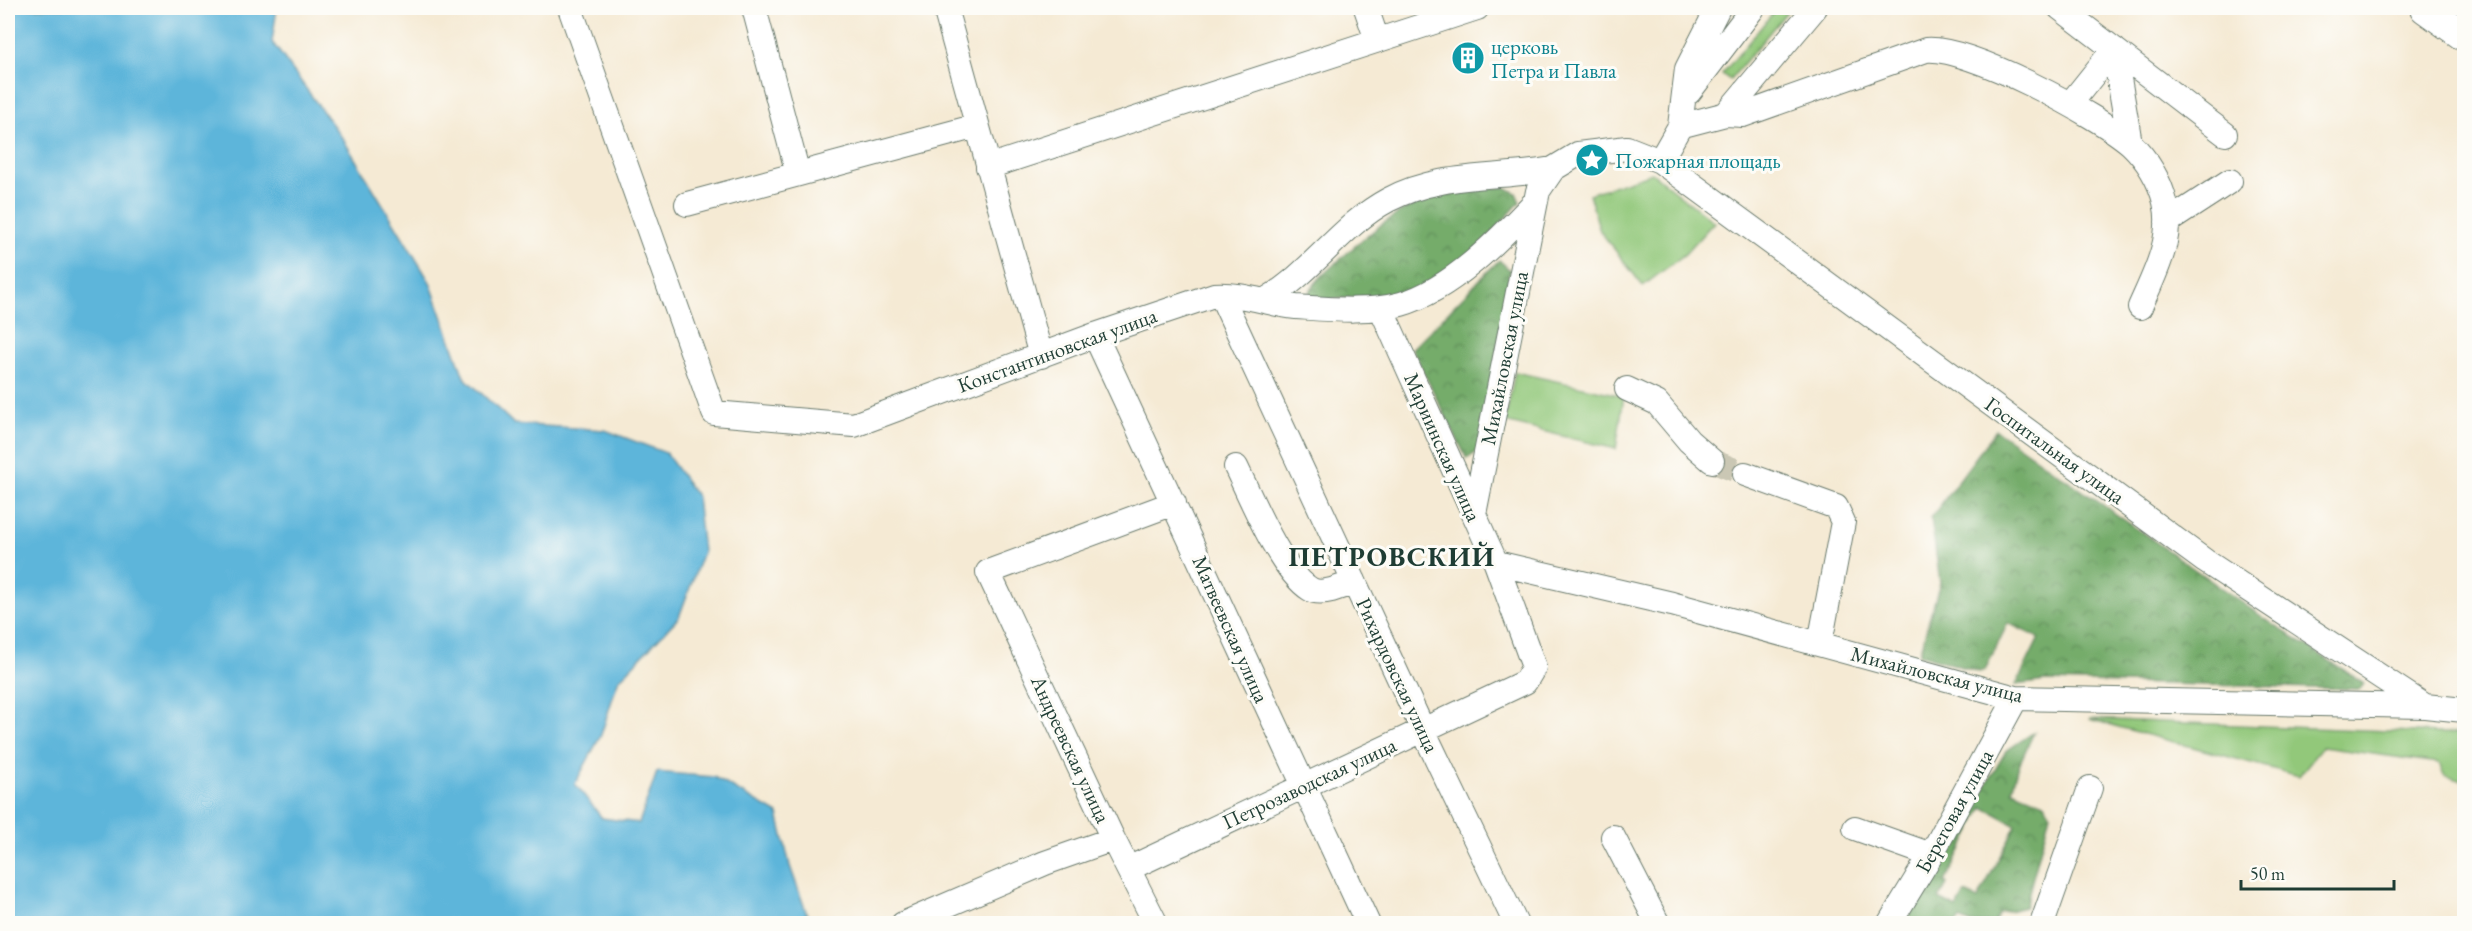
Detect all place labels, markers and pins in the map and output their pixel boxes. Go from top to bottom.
place label: церковь Петра и Павла [1491,33,1617,84]
building icon: церковь Петра и Павла [1450,40,1486,76]
place icon: Пожарная площадь [1574,142,1610,178]
place label: Пожарная площадь [1615,147,1781,174]

